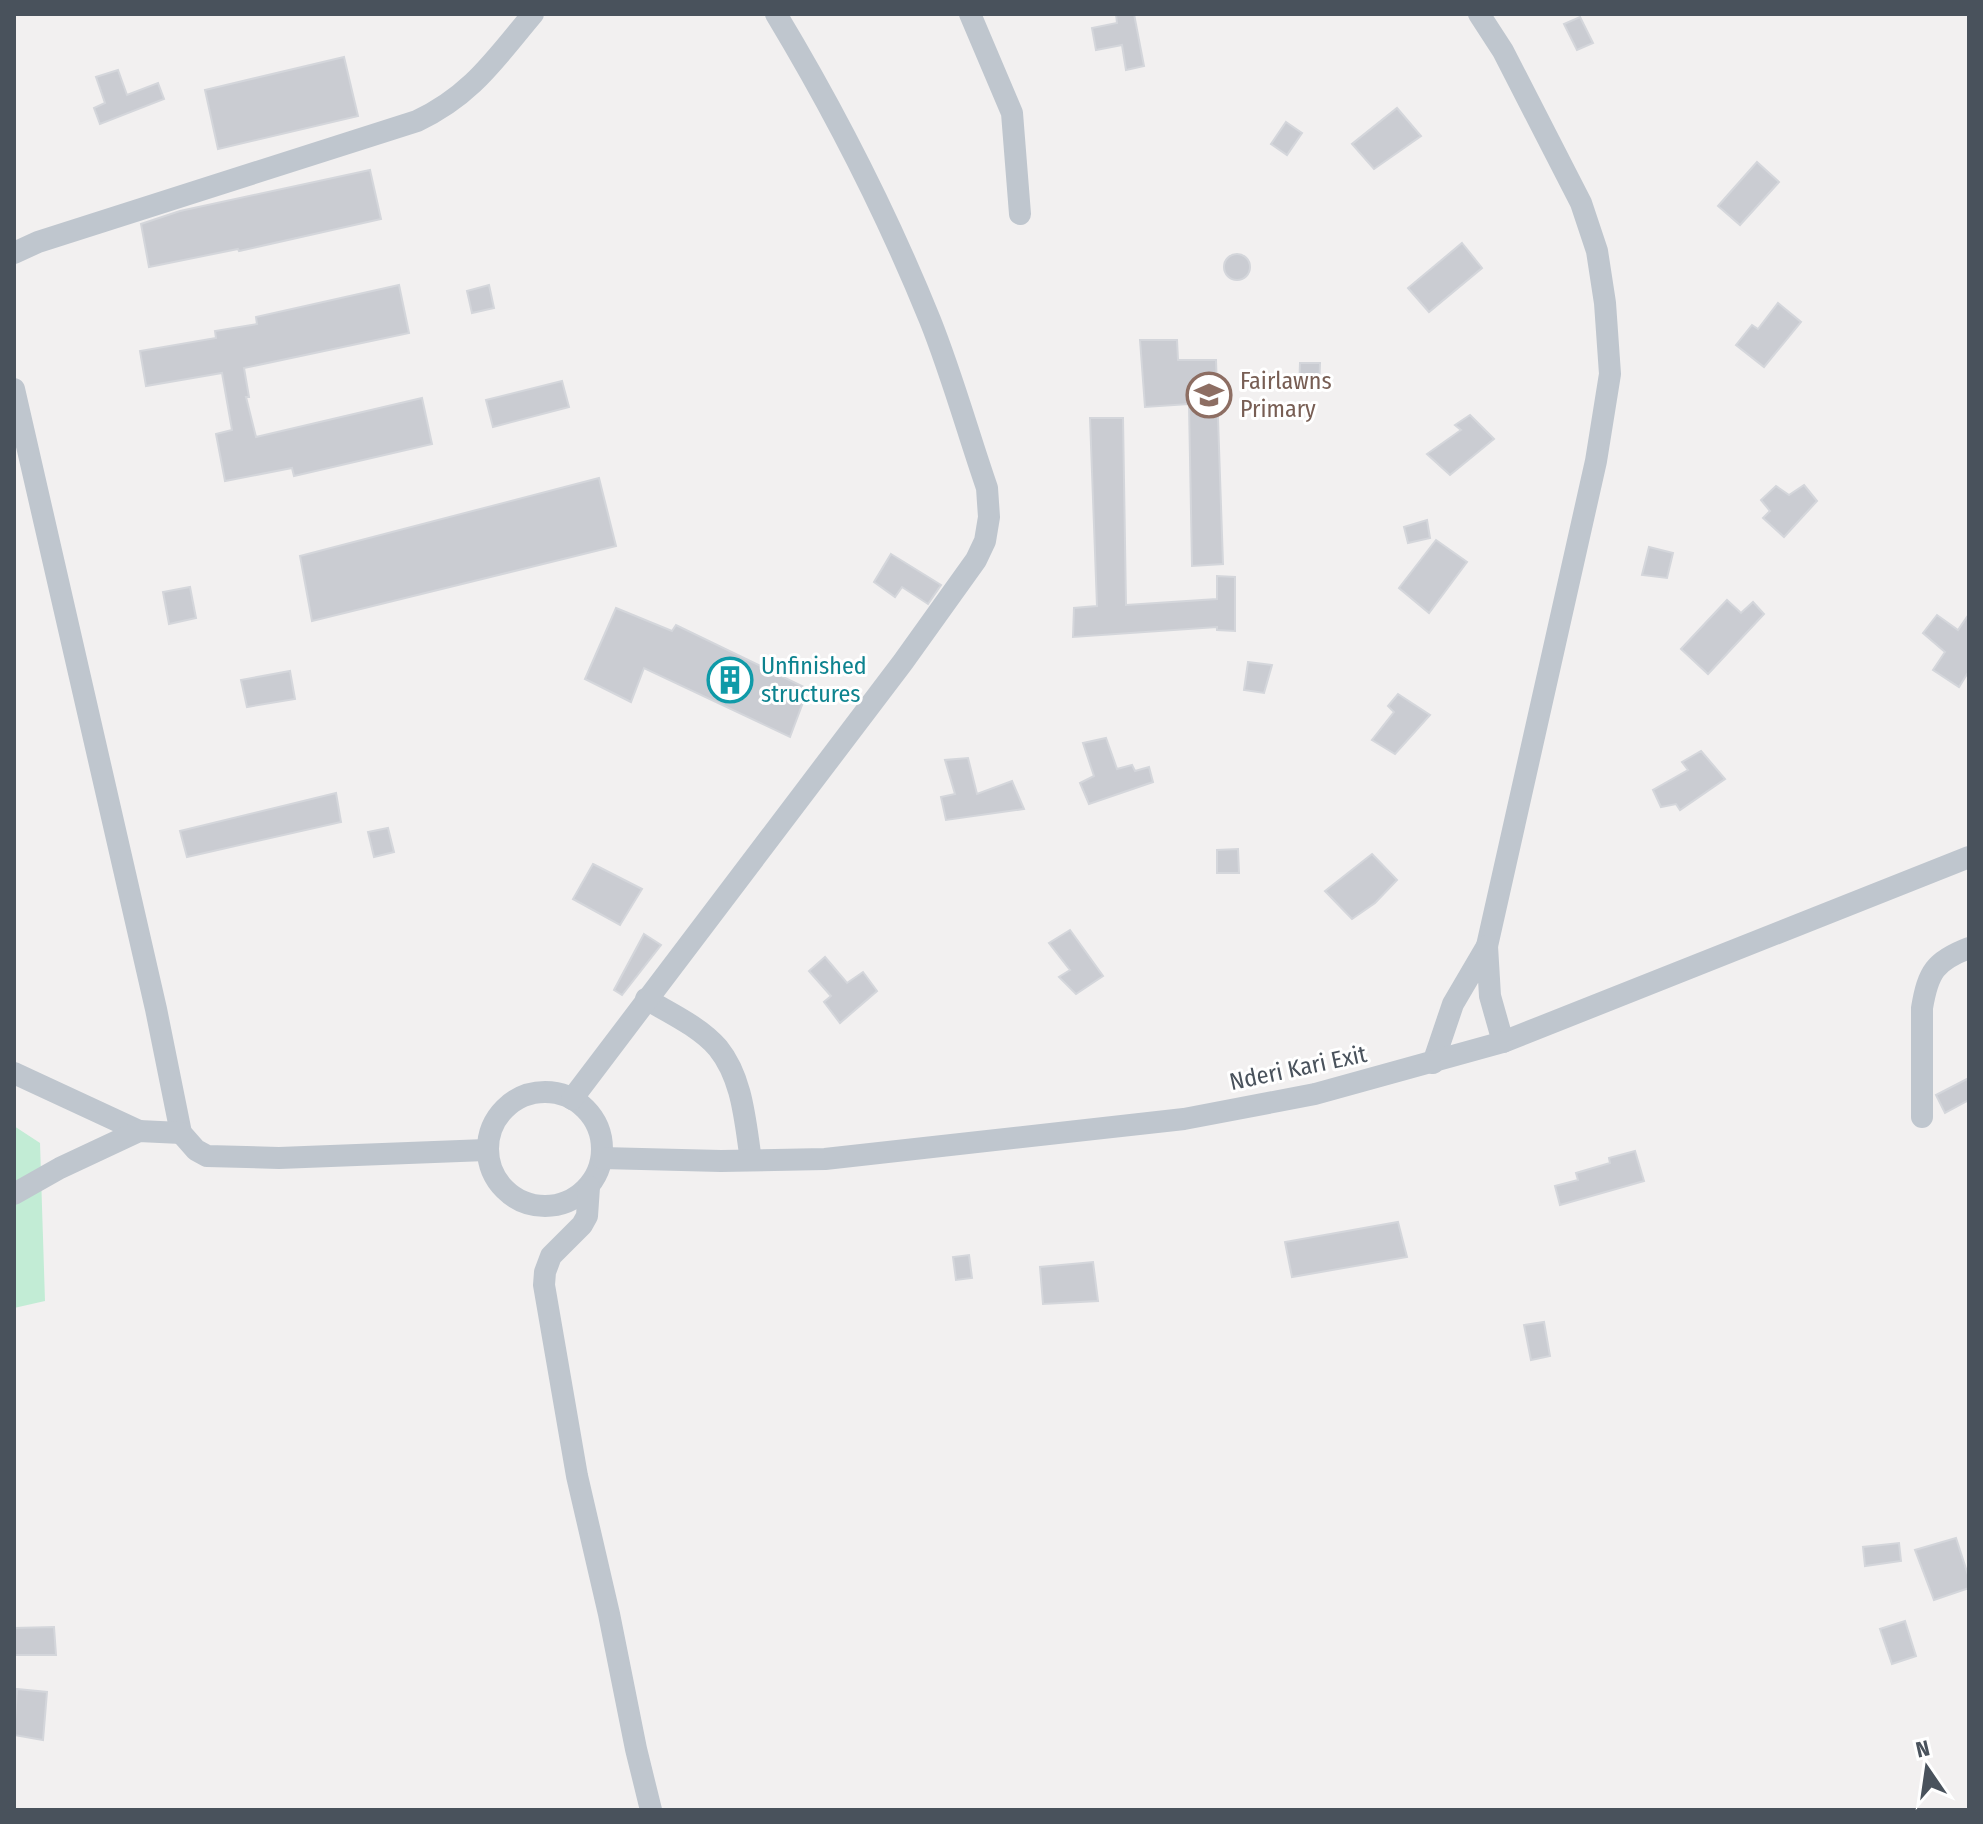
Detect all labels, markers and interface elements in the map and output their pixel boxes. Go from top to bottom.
place label: Fairlawns Primary [1240,367,1332,423]
school or university icon: Fairlawns Primary [1185,371,1233,419]
place label: Unfinished structures [761,652,867,708]
building icon: Unfinished structures [706,656,754,704]
street label: Nderi Kari Exit [1227,1040,1369,1096]
north arrow [1887,1728,1967,1808]
text: N [1913,1734,1932,1764]

